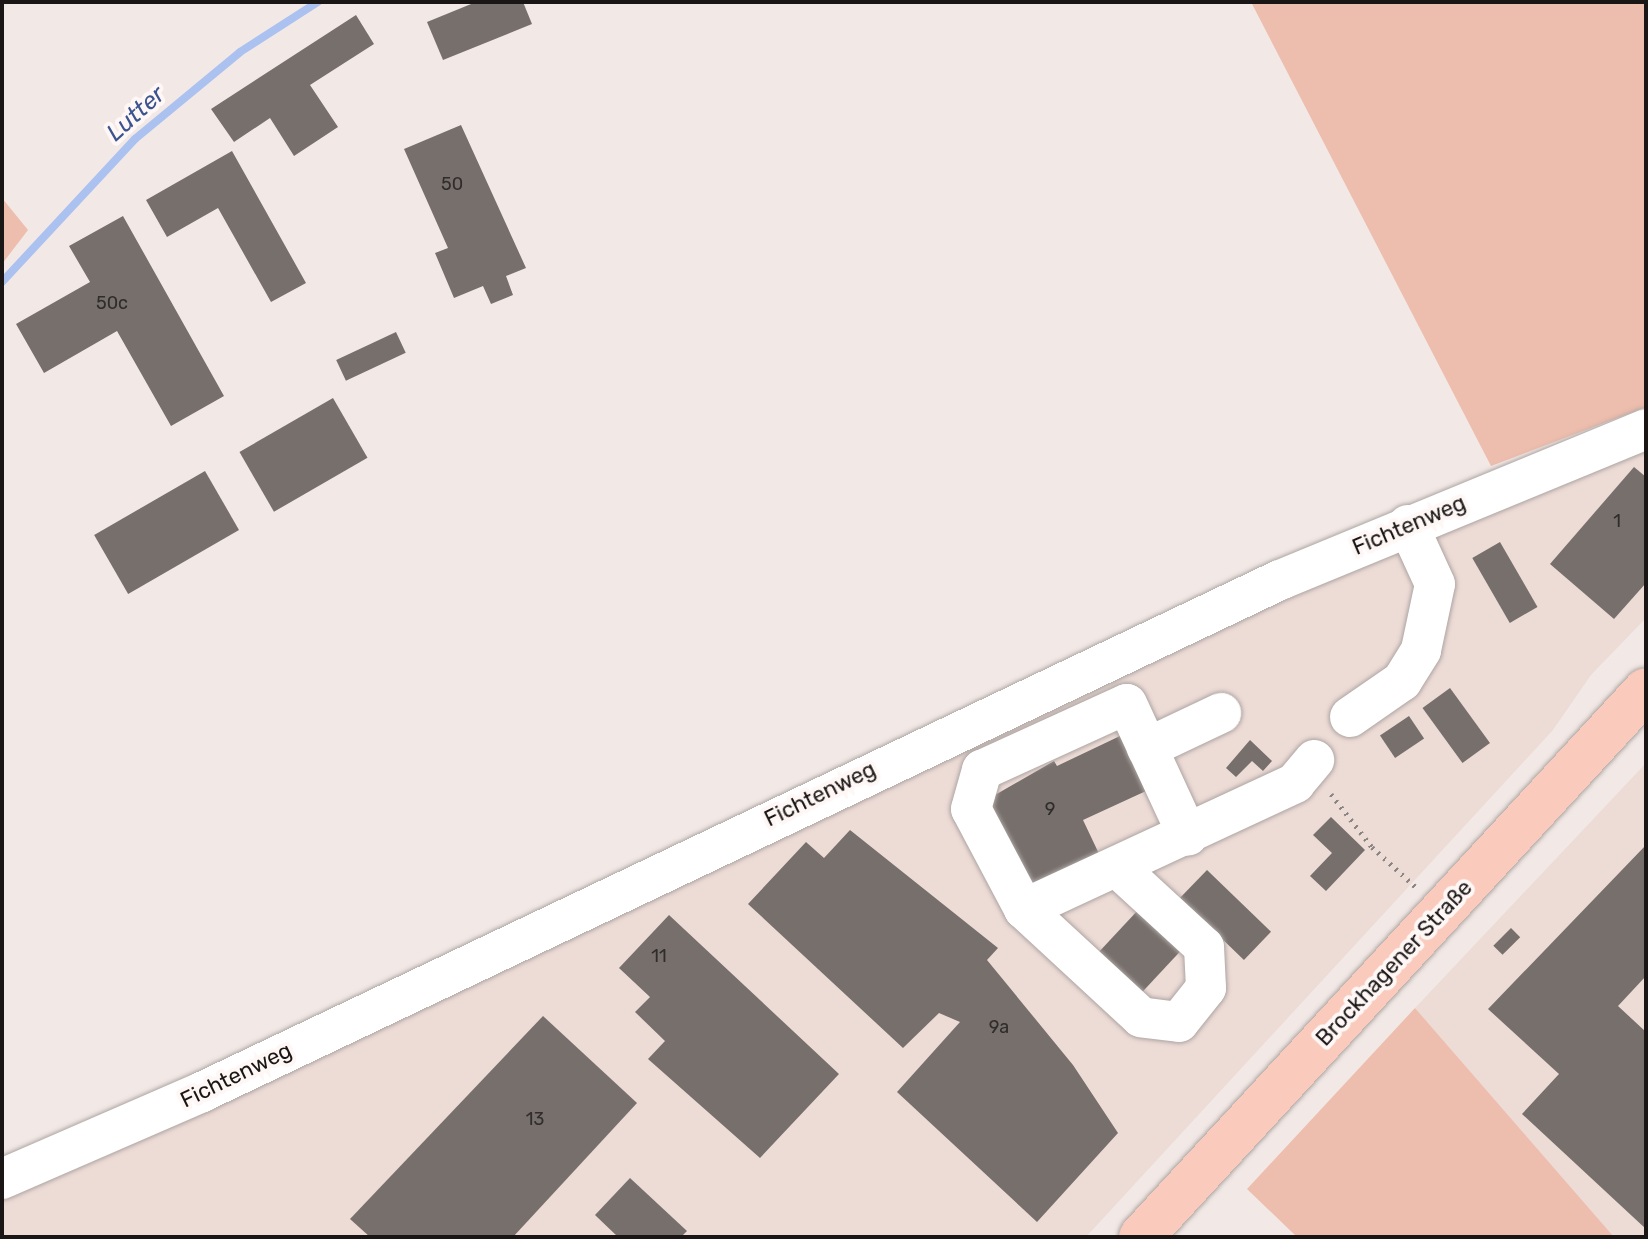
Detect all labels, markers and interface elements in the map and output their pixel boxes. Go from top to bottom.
water label: Lutter [101,80,171,148]
house number: 50 [441,173,463,195]
house number: 50c [96,292,128,314]
street label: Fichtenweg [1348,489,1470,561]
house number: 1 [1613,510,1621,532]
street label: Fichtenweg [760,756,880,832]
house number: 9 [1045,798,1055,820]
street label: Brockhagener Straße [1310,875,1478,1051]
house number: 11 [651,945,667,967]
house number: 9a [989,1016,1009,1038]
street label: Fichtenweg [176,1037,296,1113]
house number: 13 [526,1108,544,1130]

